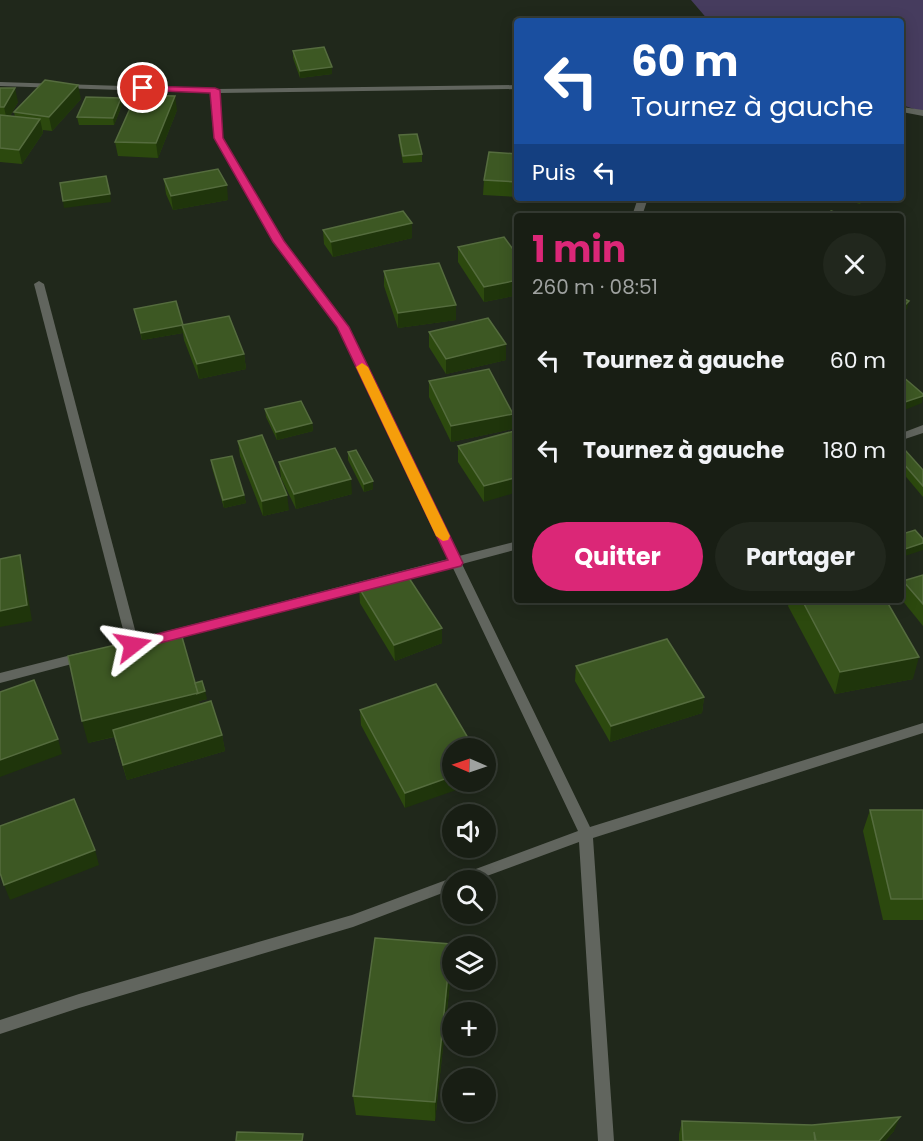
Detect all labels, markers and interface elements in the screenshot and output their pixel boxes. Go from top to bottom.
text: 60 m [631,32,739,91]
icon: left [532,42,610,120]
pin [117,62,168,113]
icon: arrive [126,71,159,104]
text: Tournez à gauche [631,88,873,125]
icon: left [588,156,621,189]
text: Puis [532,157,576,188]
text: 1 min [532,224,626,275]
button: close [823,233,886,296]
text: 260 m · 08:51 [532,273,658,301]
icon: left [532,344,565,377]
text: Tournez à gauche [583,345,784,376]
text: 60 m [830,345,886,376]
icon: left [532,434,565,467]
text: Tournez à gauche [583,435,784,466]
text: 180 m [823,435,886,466]
button: Quitter [532,522,703,591]
button: Partager [715,522,886,591]
position arrow [101,613,165,677]
north arrow [442,738,496,792]
map controls [442,738,496,1122]
button: sound [442,804,496,858]
button: search [442,870,496,924]
button: layers [442,936,496,990]
button: + [442,1002,496,1056]
button: − [442,1068,496,1122]

